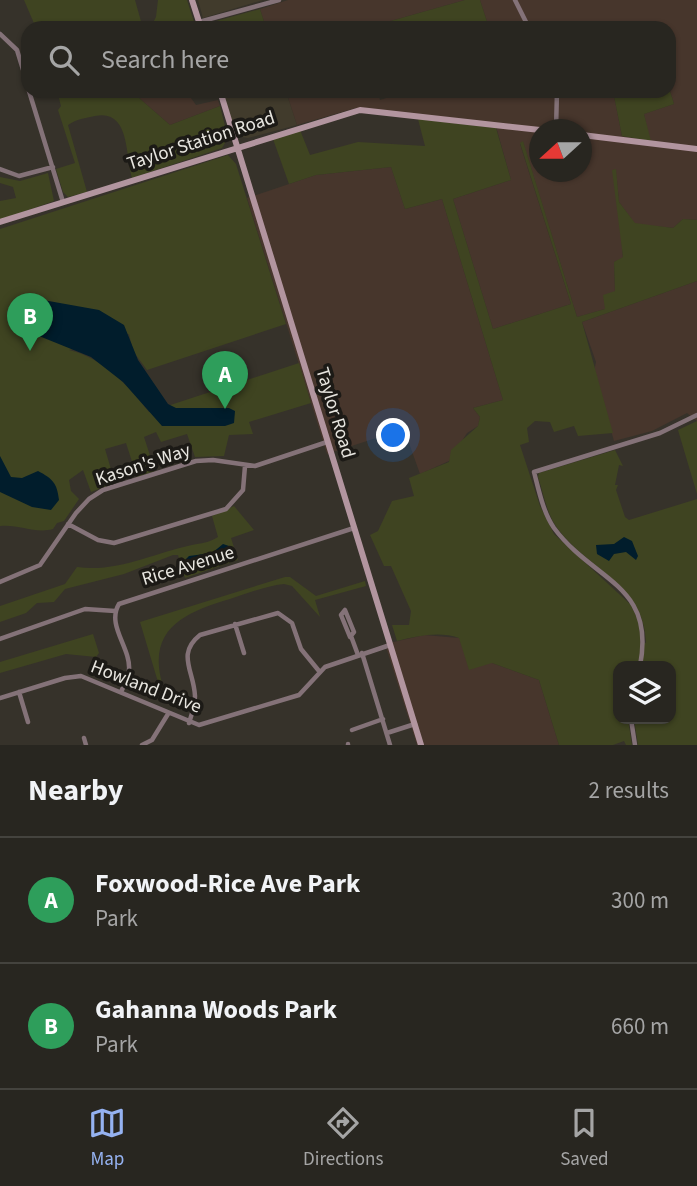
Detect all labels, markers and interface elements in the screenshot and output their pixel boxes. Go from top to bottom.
search box [21,21,676,98]
icon: search [45,41,83,79]
text: Search here [101,41,229,78]
street label: Taylor Station Road [124,104,278,178]
north arrow [529,119,592,182]
pin: B [7,293,53,351]
pin: A [202,351,248,409]
street label: Taylor Road [308,364,362,462]
your location [376,418,410,452]
street label: Kason's Way [92,437,194,493]
street label: Rice Avenue [138,539,238,593]
street label: Howland Drive [87,653,205,721]
map controls [613,661,676,724]
button: layers [613,661,676,724]
text: Nearby [28,769,123,812]
text: 2 results [589,774,669,807]
text: Foxwood-Rice Ave Park [95,865,360,902]
text: A [44,884,58,917]
text: 300 m [611,884,669,917]
text: Park [95,902,138,935]
text: Gahanna Woods Park [95,991,337,1028]
text: B [44,1010,58,1043]
text: 660 m [611,1010,669,1043]
text: Park [95,1028,138,1061]
tab: Map [88,1104,126,1173]
tab: Directions [303,1104,383,1173]
tab: Saved [560,1104,609,1173]

